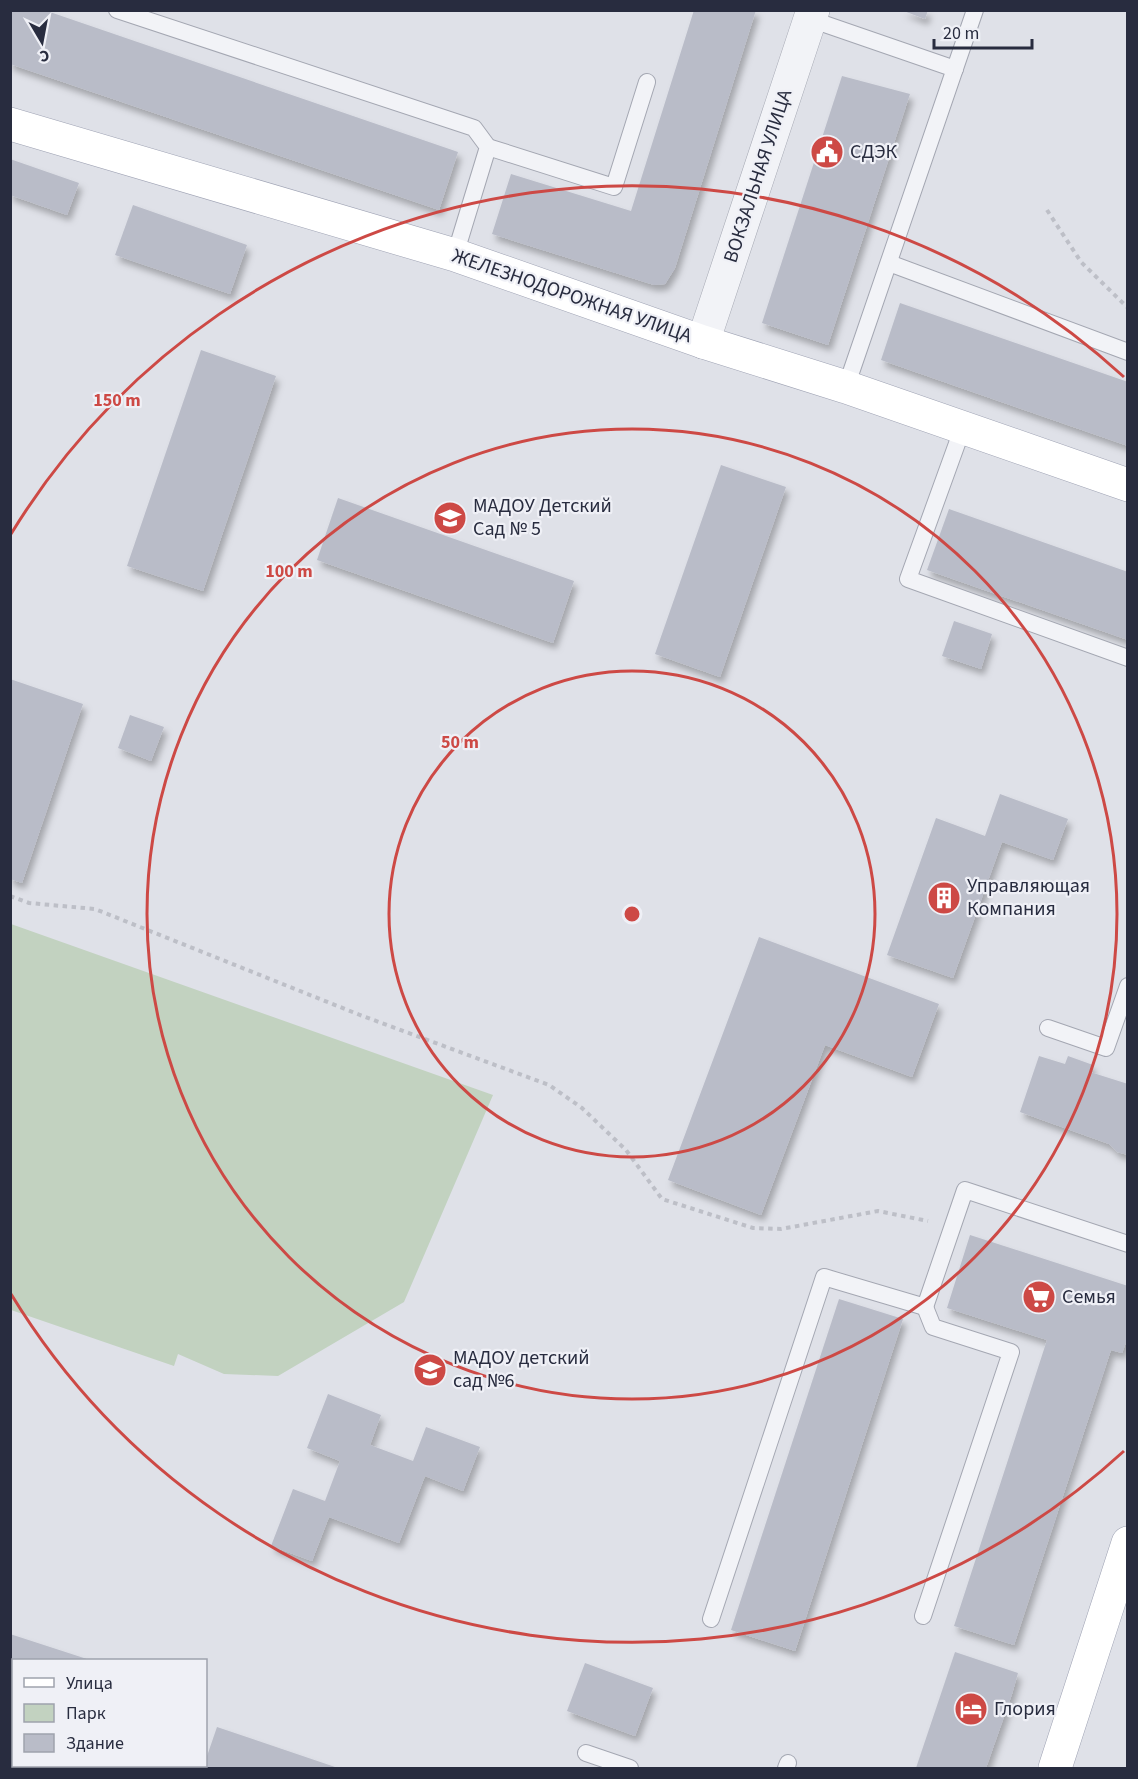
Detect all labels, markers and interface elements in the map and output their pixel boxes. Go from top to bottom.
north arrow [12,12,72,72]
scale bar [934,12,1032,50]
text: 20 m [943,21,979,46]
text: С [38,44,51,67]
street label: ВОКЗАЛЬНАЯ УЛИЦА [717,86,799,266]
public building icon: СДЭК [809,134,845,170]
place label: СДЭК [850,138,898,166]
street label: ЖЕЛЕЗНОДОРОЖНАЯ УЛИЦА [449,242,696,350]
text: 150 m [93,388,141,413]
place label: МАДОУ Детский Сад № 5 [473,492,612,543]
school or university icon: МАДОУ Детский Сад № 5 [432,500,468,536]
text: 100 m [265,559,313,584]
text: 50 m [441,730,479,755]
place label: Управляющая Компания [967,872,1090,923]
building icon: Управляющая Компания [926,880,962,916]
centre of rings [622,904,642,924]
supermarket icon: Семья [1021,1279,1057,1315]
place label: Семья [1062,1283,1116,1311]
place label: МАДОУ детский сад №6 [453,1344,590,1395]
school or university icon: МАДОУ детский сад №6 [412,1352,448,1388]
legend [12,1659,207,1767]
text: Улица [66,1671,113,1696]
hotel icon: Глория [953,1691,989,1727]
place label: Глория [994,1695,1056,1723]
text: Парк [66,1701,106,1726]
text: Здание [66,1731,124,1756]

